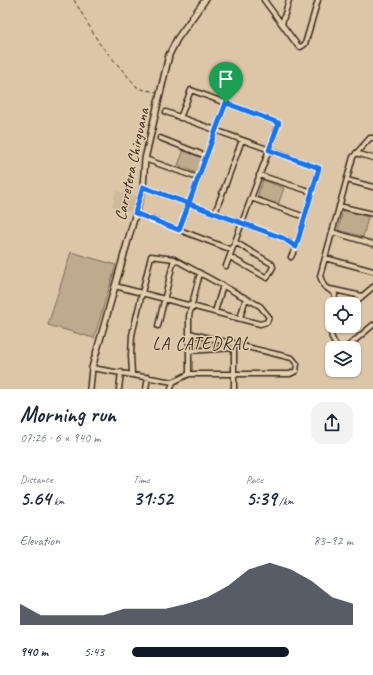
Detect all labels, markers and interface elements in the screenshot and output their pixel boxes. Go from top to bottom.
pin [209,62,243,103]
icon: arrive [215,68,237,90]
street label: Carretera Chirguana [110,105,154,222]
map controls [325,297,361,377]
button: locate [325,297,361,333]
district label: LA CATEDRAL [153,333,249,354]
button: layers [325,341,361,377]
text: Morning run [20,401,116,429]
button: share [311,402,353,444]
text: 07:26 · 6 × 940 m [20,430,101,446]
text: Distance [20,472,53,486]
text: Time [133,472,150,486]
text: Pace [246,472,263,486]
text: 5.64 [20,486,51,511]
text: 31:52 [133,486,173,511]
text: 5:39 [246,486,276,511]
text: km [51,494,64,508]
text: /km [276,494,293,508]
text: Elevation [20,533,60,549]
text: 83–92 m [313,533,353,549]
text: 940 m [20,644,48,660]
text: 5:43 [84,644,104,660]

